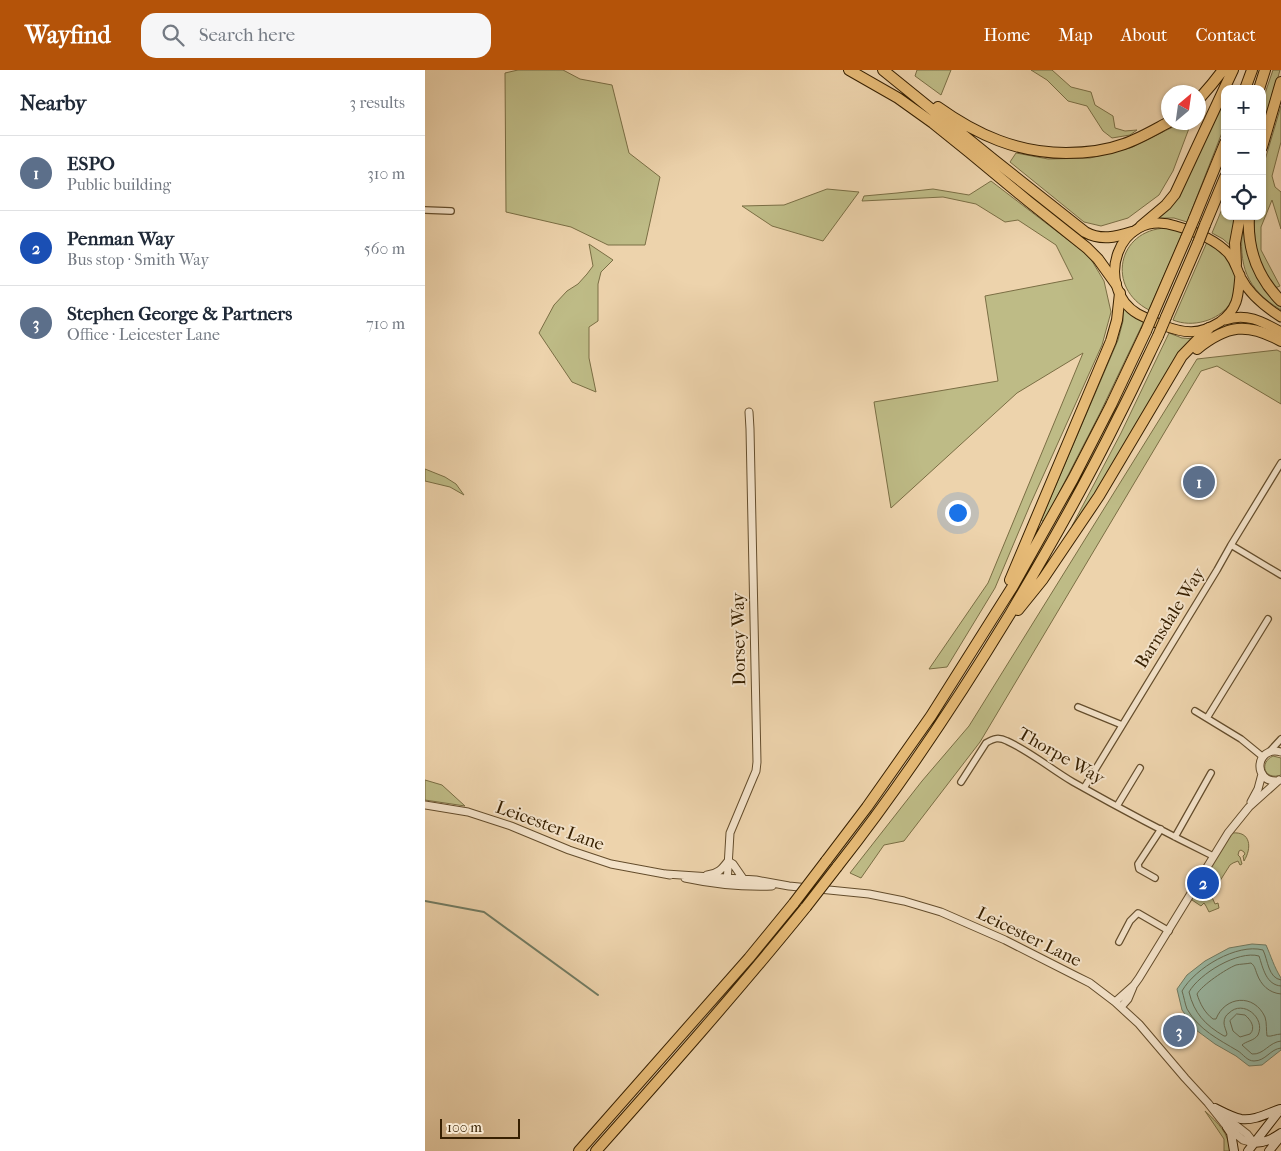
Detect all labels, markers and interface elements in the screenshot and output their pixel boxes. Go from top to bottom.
search box [141,13,491,58]
text: Wayfind [25,21,111,49]
icon: search [159,21,187,49]
text: Search here [199,24,295,46]
text: Home [983,25,1030,46]
text: Map [1058,25,1093,46]
text: About [1121,25,1167,46]
text: Contact [1195,25,1256,46]
north arrow [1161,85,1206,130]
map controls [1221,85,1266,220]
button: + [1221,85,1266,130]
text: Nearby [20,91,86,115]
text: 3 results [349,93,405,112]
button: − [1221,130,1266,175]
text: ESPO [67,153,115,175]
text: 1 [33,164,39,183]
text: 310 m [367,164,405,183]
text: Public building [67,175,171,194]
button: locate [1221,175,1266,220]
text: Penman Way [67,228,174,250]
text: 2 [32,239,40,258]
text: 560 m [364,239,405,258]
text: Bus stop · Smith Way [67,250,209,269]
text: Stephen George & Partners [67,303,292,325]
text: 3 [33,314,39,333]
text: 710 m [366,314,405,333]
text: Office · Leicester Lane [67,325,220,344]
pin: 1 [1183,463,1215,501]
your location [945,500,971,526]
street label: Barnsdale Way [1131,563,1210,672]
street label: Dorsey Way [728,591,750,686]
street label: Thorpe Way [1014,723,1109,790]
street label: Leicester Lane [493,797,607,855]
pin: 2 [1187,864,1219,902]
street label: Leicester Lane [973,903,1085,971]
pin: 3 [1163,1012,1195,1050]
scale bar [440,1116,520,1139]
text: 100 m [447,1119,482,1136]

